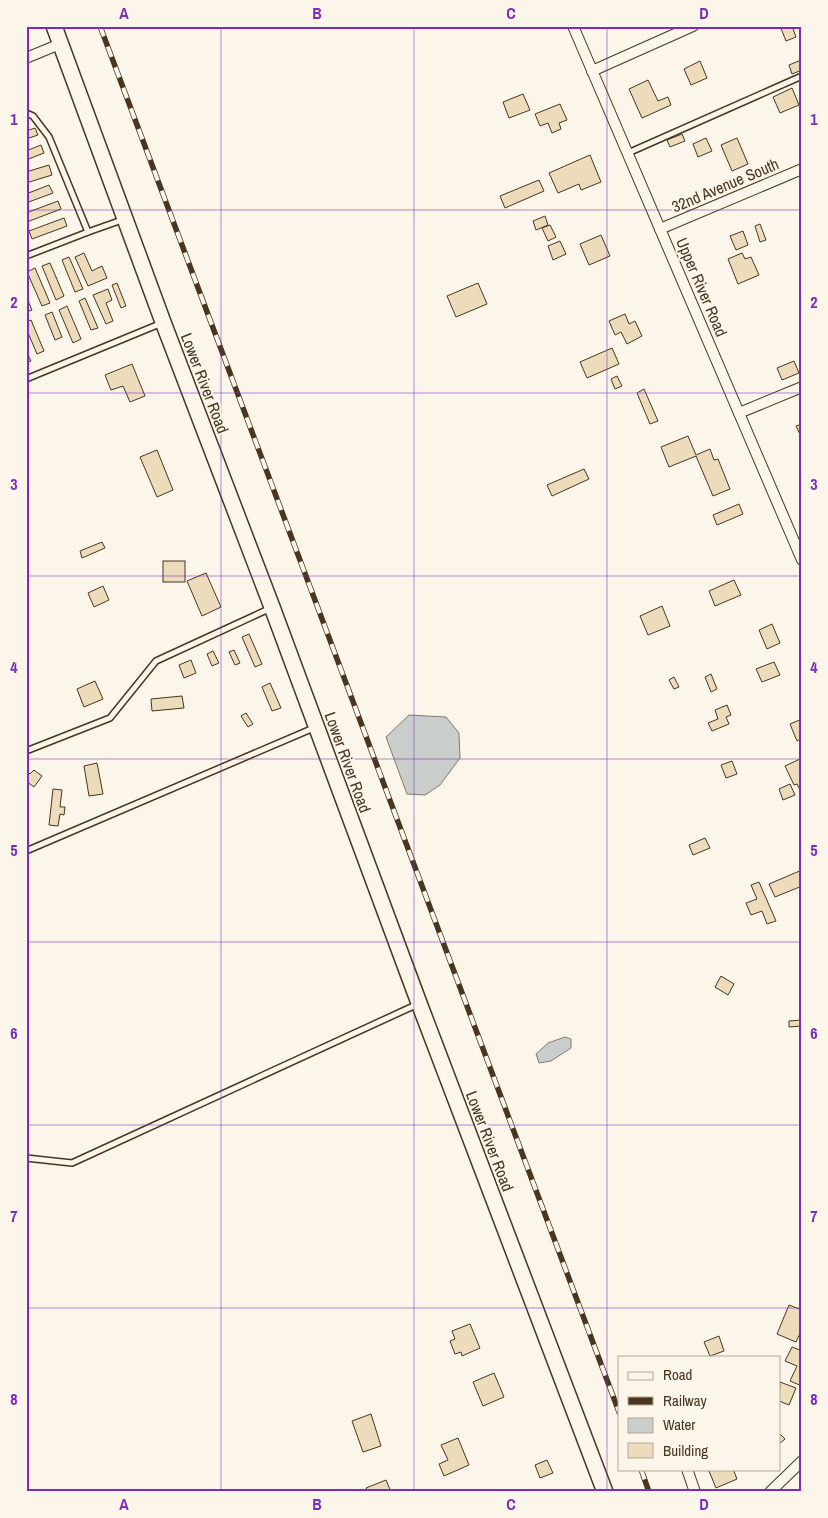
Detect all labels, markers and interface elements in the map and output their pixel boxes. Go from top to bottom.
text: A [119,2,129,24]
text: B [312,2,322,24]
text: C [506,2,516,24]
text: D [699,2,709,24]
text: 1 [10,108,18,130]
text: 1 [810,108,818,130]
street label: 32nd Avenue South [668,153,782,217]
street label: Upper River Road [671,234,733,340]
text: 2 [10,291,18,313]
text: 2 [810,291,818,313]
street label: Lower River Road [176,330,234,436]
text: 3 [10,473,18,495]
text: 3 [810,473,818,495]
text: 4 [10,656,18,678]
text: 4 [810,656,818,678]
street label: Lower River Road [320,709,376,815]
text: 5 [10,839,18,861]
text: 5 [810,839,818,861]
text: 6 [10,1022,18,1044]
text: 6 [810,1022,818,1044]
street label: Lower River Road [461,1088,519,1194]
text: 7 [10,1205,18,1227]
text: 7 [810,1205,818,1227]
legend [618,1356,780,1470]
text: Road [663,1364,692,1385]
text: 8 [10,1388,18,1410]
text: 8 [810,1388,818,1410]
text: Railway [663,1390,708,1411]
text: Water [663,1414,695,1435]
text: Building [663,1440,708,1461]
text: A [119,1493,129,1515]
text: B [312,1493,322,1515]
text: C [506,1493,516,1515]
text: D [699,1493,709,1515]

